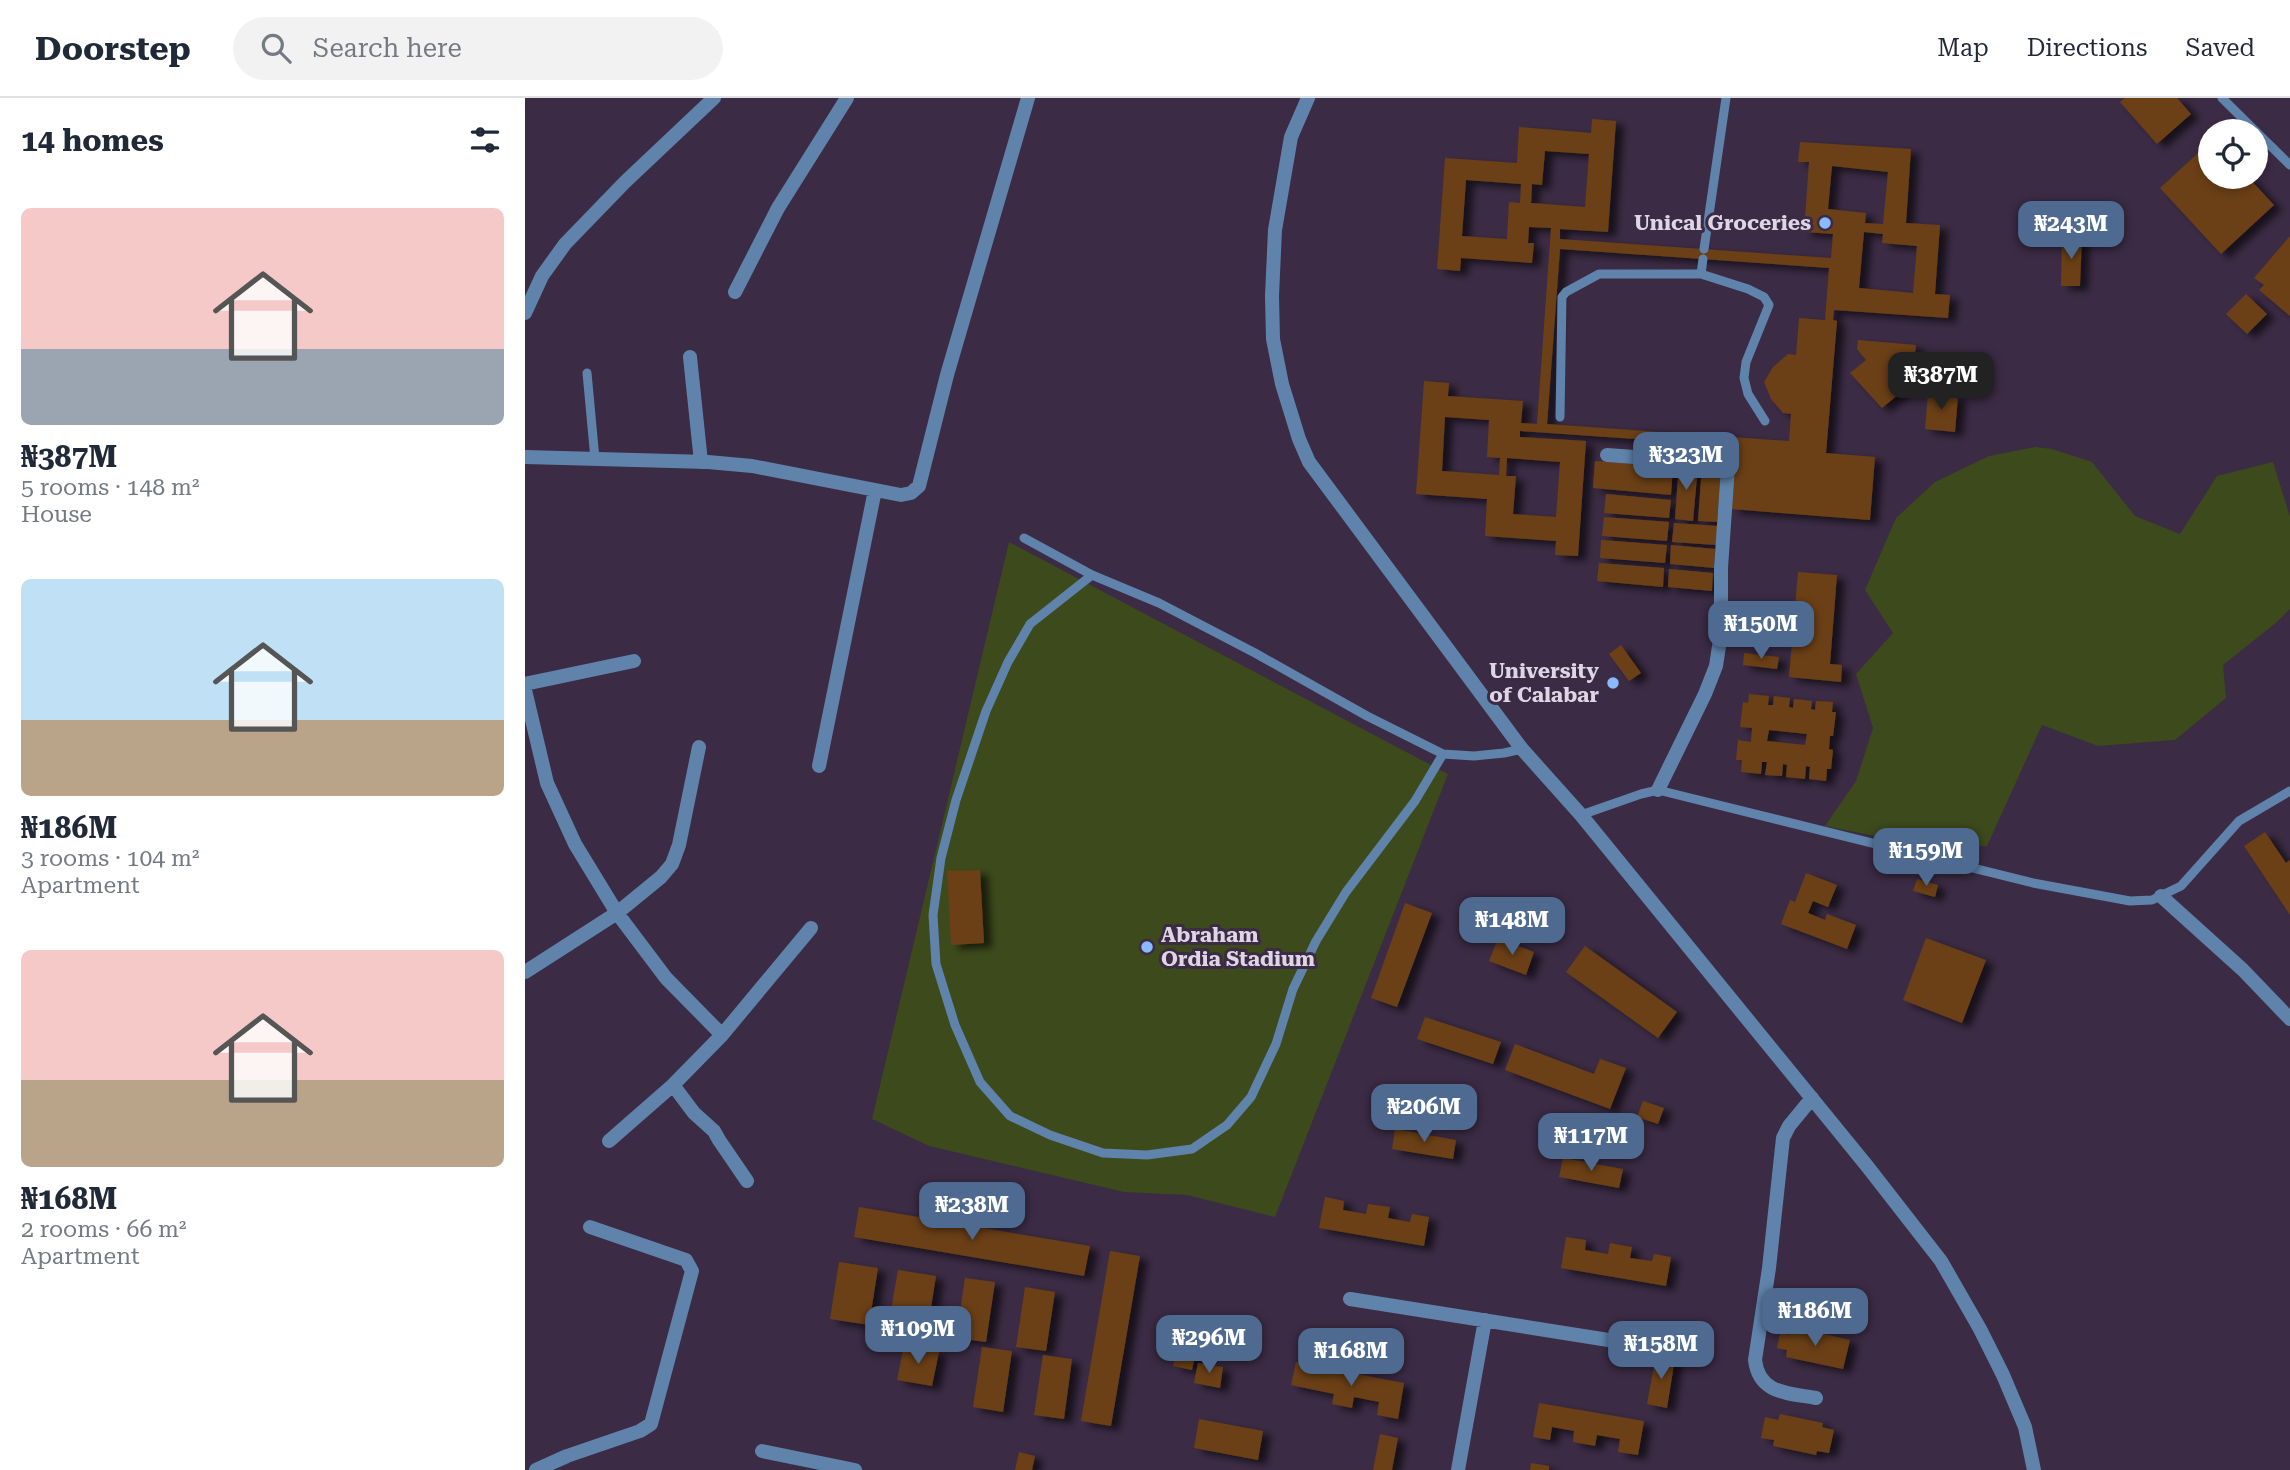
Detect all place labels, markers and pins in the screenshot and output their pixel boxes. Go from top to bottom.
pin: ₦243M [2022,202,2120,261]
place label: Unical Groceries [1634,211,1811,235]
marker: Unical Groceries [1817,215,1833,231]
pin: ₦387M [1892,352,1990,412]
pin: ₦323M [1637,432,1735,492]
pin: ₦150M [1712,602,1810,661]
place label: University of Calabar [1489,659,1599,707]
marker: University of Calabar [1605,675,1621,691]
pin: ₦159M [1877,828,1975,888]
pin: ₦148M [1463,898,1561,957]
place label: Abraham Ordia Stadium [1161,923,1315,971]
marker: Abraham Ordia Stadium [1139,939,1155,955]
pin: ₦206M [1375,1084,1473,1144]
pin: ₦117M [1542,1114,1640,1173]
pin: ₦238M [923,1182,1021,1242]
pin: ₦186M [1766,1288,1864,1348]
pin: ₦109M [869,1306,967,1366]
pin: ₦296M [1160,1316,1258,1375]
pin: ₦158M [1612,1322,1710,1381]
pin: ₦168M [1302,1328,1400,1388]

